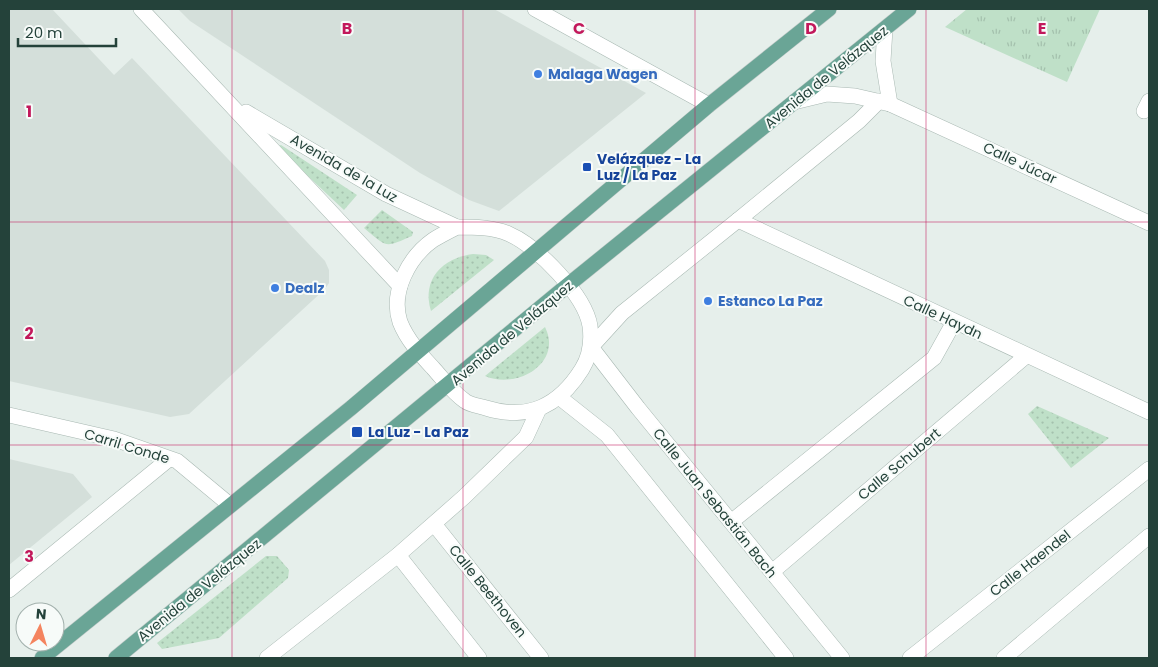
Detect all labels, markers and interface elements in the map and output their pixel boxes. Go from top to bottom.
scale bar [18,15,115,47]
text: B [342,17,352,40]
text: C [573,17,585,40]
text: D [805,17,817,40]
text: E [1038,17,1046,40]
street label: Avenida de Velázquez [760,21,892,133]
text: 20 m [25,22,63,43]
place label: Malaga Wagen [548,64,658,84]
marker: Malaga Wagen [532,68,544,80]
text: 1 [26,100,32,123]
street label: Avenida de la Luz [287,129,401,207]
street label: Calle Júcar [980,137,1060,189]
place label: Velázquez - La Luz / La Paz [597,149,701,185]
marker: Velázquez - La Luz / La Paz [581,161,593,173]
street label: Avenida de Velázquez [447,276,577,390]
place label: Dealz [285,278,324,298]
marker: Dealz [269,282,281,294]
street label: Calle Haydn [900,290,986,344]
place label: Estanco La Paz [718,291,823,311]
marker: Estanco La Paz [702,295,714,307]
text: 2 [24,322,34,345]
place label: La Luz - La Paz [368,422,469,442]
street label: Calle Schubert [853,423,945,505]
street label: Carril Conde [82,424,172,469]
street label: Calle Juan Sebastián Bach [648,424,782,582]
marker: La Luz - La Paz [350,425,364,439]
street label: Calle Haendel [985,525,1075,601]
street label: Avenida de Velázquez [133,534,265,646]
street label: Calle Beethoven [444,540,532,642]
text: 3 [24,545,34,568]
north arrow [15,602,65,652]
text: N [35,604,47,624]

